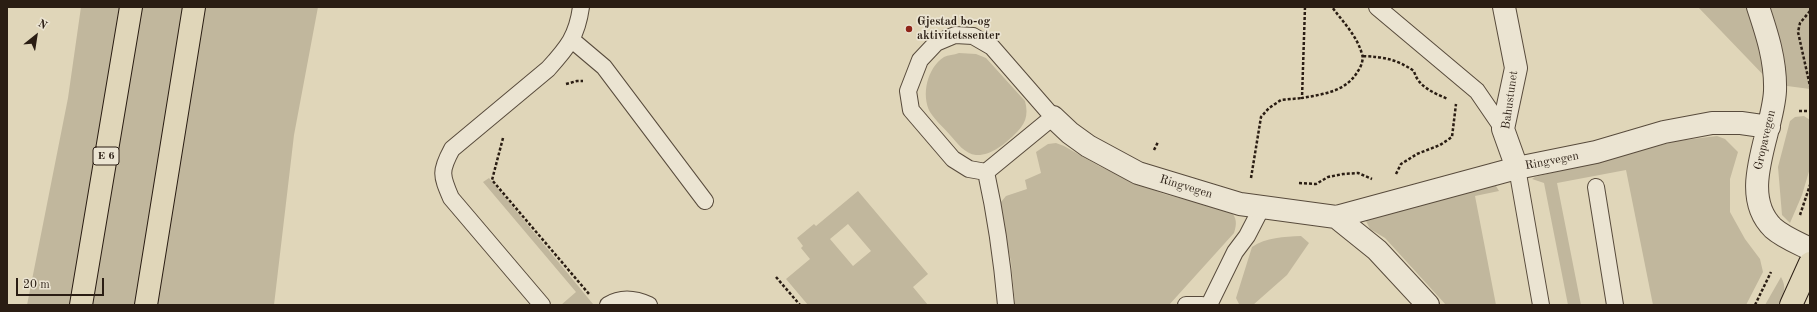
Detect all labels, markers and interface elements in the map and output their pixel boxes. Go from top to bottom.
place label: Gjestad bo-og aktivitetssenter [917,15,1000,43]
north arrow [16,16,56,56]
text: N [36,18,49,32]
marker: Gjestad bo-og aktivitetssenter [904,24,914,34]
street label: Bahustunet [1499,70,1521,130]
street label: Gropavegen [1751,109,1779,171]
road number: E 6 [93,147,119,165]
street label: Ringvegen [1524,149,1580,173]
street label: Ringvegen [1158,172,1214,202]
scale bar [18,270,106,296]
text: 20 m [23,279,50,291]

